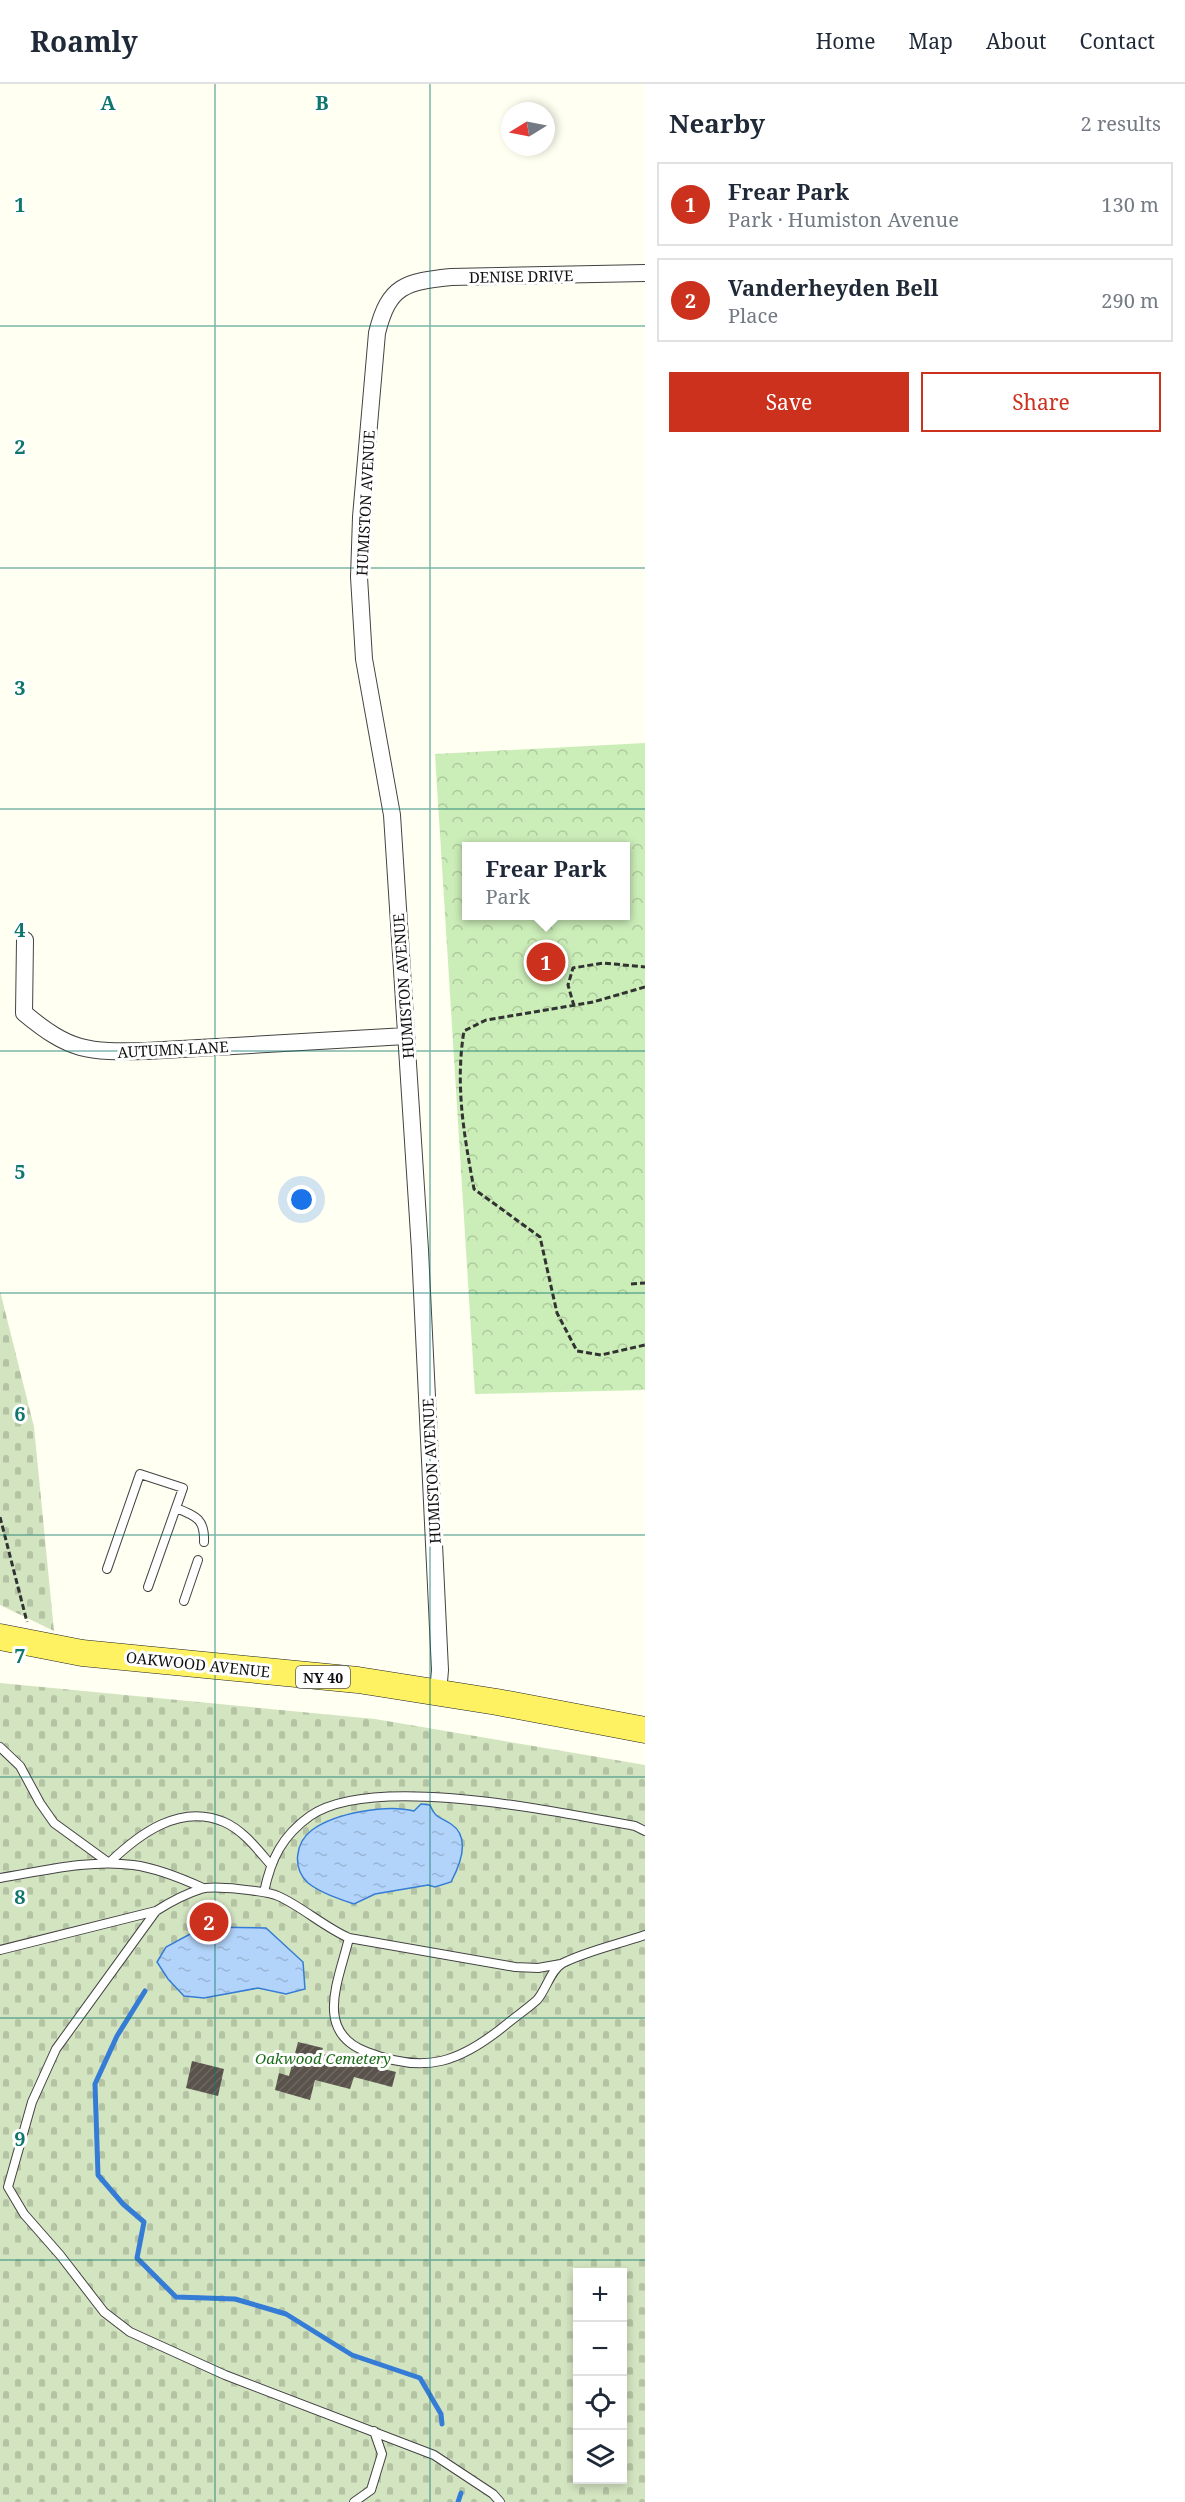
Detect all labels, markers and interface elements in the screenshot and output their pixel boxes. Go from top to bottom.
text: Roamly [30,22,138,60]
text: Home [816,27,876,55]
text: Map [909,27,953,55]
text: About [986,27,1047,55]
text: Contact [1080,27,1155,55]
text: A [100,89,116,116]
text: B [315,89,329,116]
north arrow [501,102,555,156]
text: Nearby [669,105,765,141]
text: 2 results [1081,110,1161,137]
text: Frear Park [728,176,849,206]
text: 1 [14,191,26,218]
text: 1 [685,191,696,218]
text: 130 m [1101,191,1159,218]
text: Park · Humiston Avenue [728,206,959,233]
street label: DENISE DRIVE [469,265,573,287]
text: Vanderheyden Bell [728,272,938,302]
text: 2 [685,287,696,314]
text: 290 m [1101,287,1159,314]
text: Place [728,302,778,329]
button: Save [669,372,909,432]
button: Share [921,372,1161,432]
street label: HUMISTON AVENUE [351,430,379,576]
text: 2 [14,433,26,460]
text: 3 [14,674,26,701]
popup [462,842,630,920]
text: Frear Park [486,853,606,883]
text: Park [486,883,530,910]
street label: HUMISTON AVENUE [388,913,418,1059]
text: 4 [14,916,26,943]
pin: 1 [526,940,566,984]
street label: AUTUMN LANE [117,1036,229,1062]
text: 5 [14,1158,26,1185]
your location [287,1185,316,1214]
street label: HUMISTON AVENUE [417,1398,445,1544]
text: 6 [14,1400,26,1427]
text: 7 [14,1642,26,1669]
street label: OAKWOOD AVENUE [125,1646,271,1682]
road number: NY 40 [296,1666,350,1688]
text: 8 [14,1883,26,1910]
pin: 2 [190,1900,228,1944]
park label: Oakwood Cemetery [255,2048,391,2068]
text: 9 [14,2125,26,2152]
map controls [573,2268,627,2484]
button: + [573,2268,627,2322]
button: − [573,2322,627,2376]
button: locate [573,2376,627,2430]
button: layers [573,2430,627,2484]

